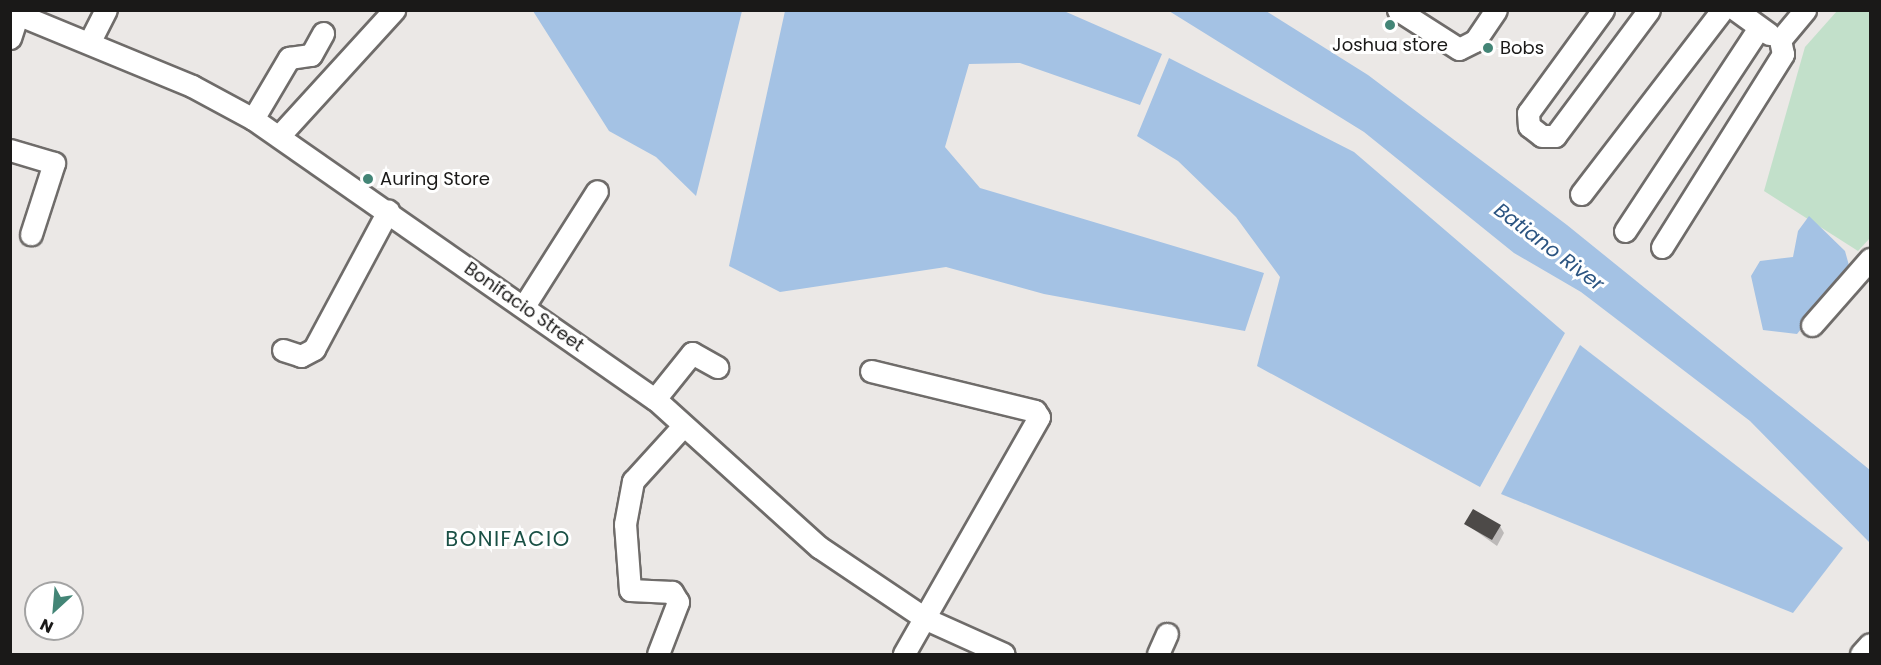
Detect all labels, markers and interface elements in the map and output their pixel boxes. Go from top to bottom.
marker: Joshua store [1383,18,1397,32]
place label: Joshua store [1332,34,1448,56]
place label: Bobs [1500,37,1544,59]
marker: Bobs [1481,41,1495,55]
place label: Auring Store [380,168,490,190]
marker: Auring Store [361,172,375,186]
water label: Batiano River [1489,198,1609,296]
street label: Bonifacio Street [460,258,588,356]
district label: BONIFACIO [445,526,571,552]
north arrow [24,581,84,641]
text: N [36,613,57,639]

